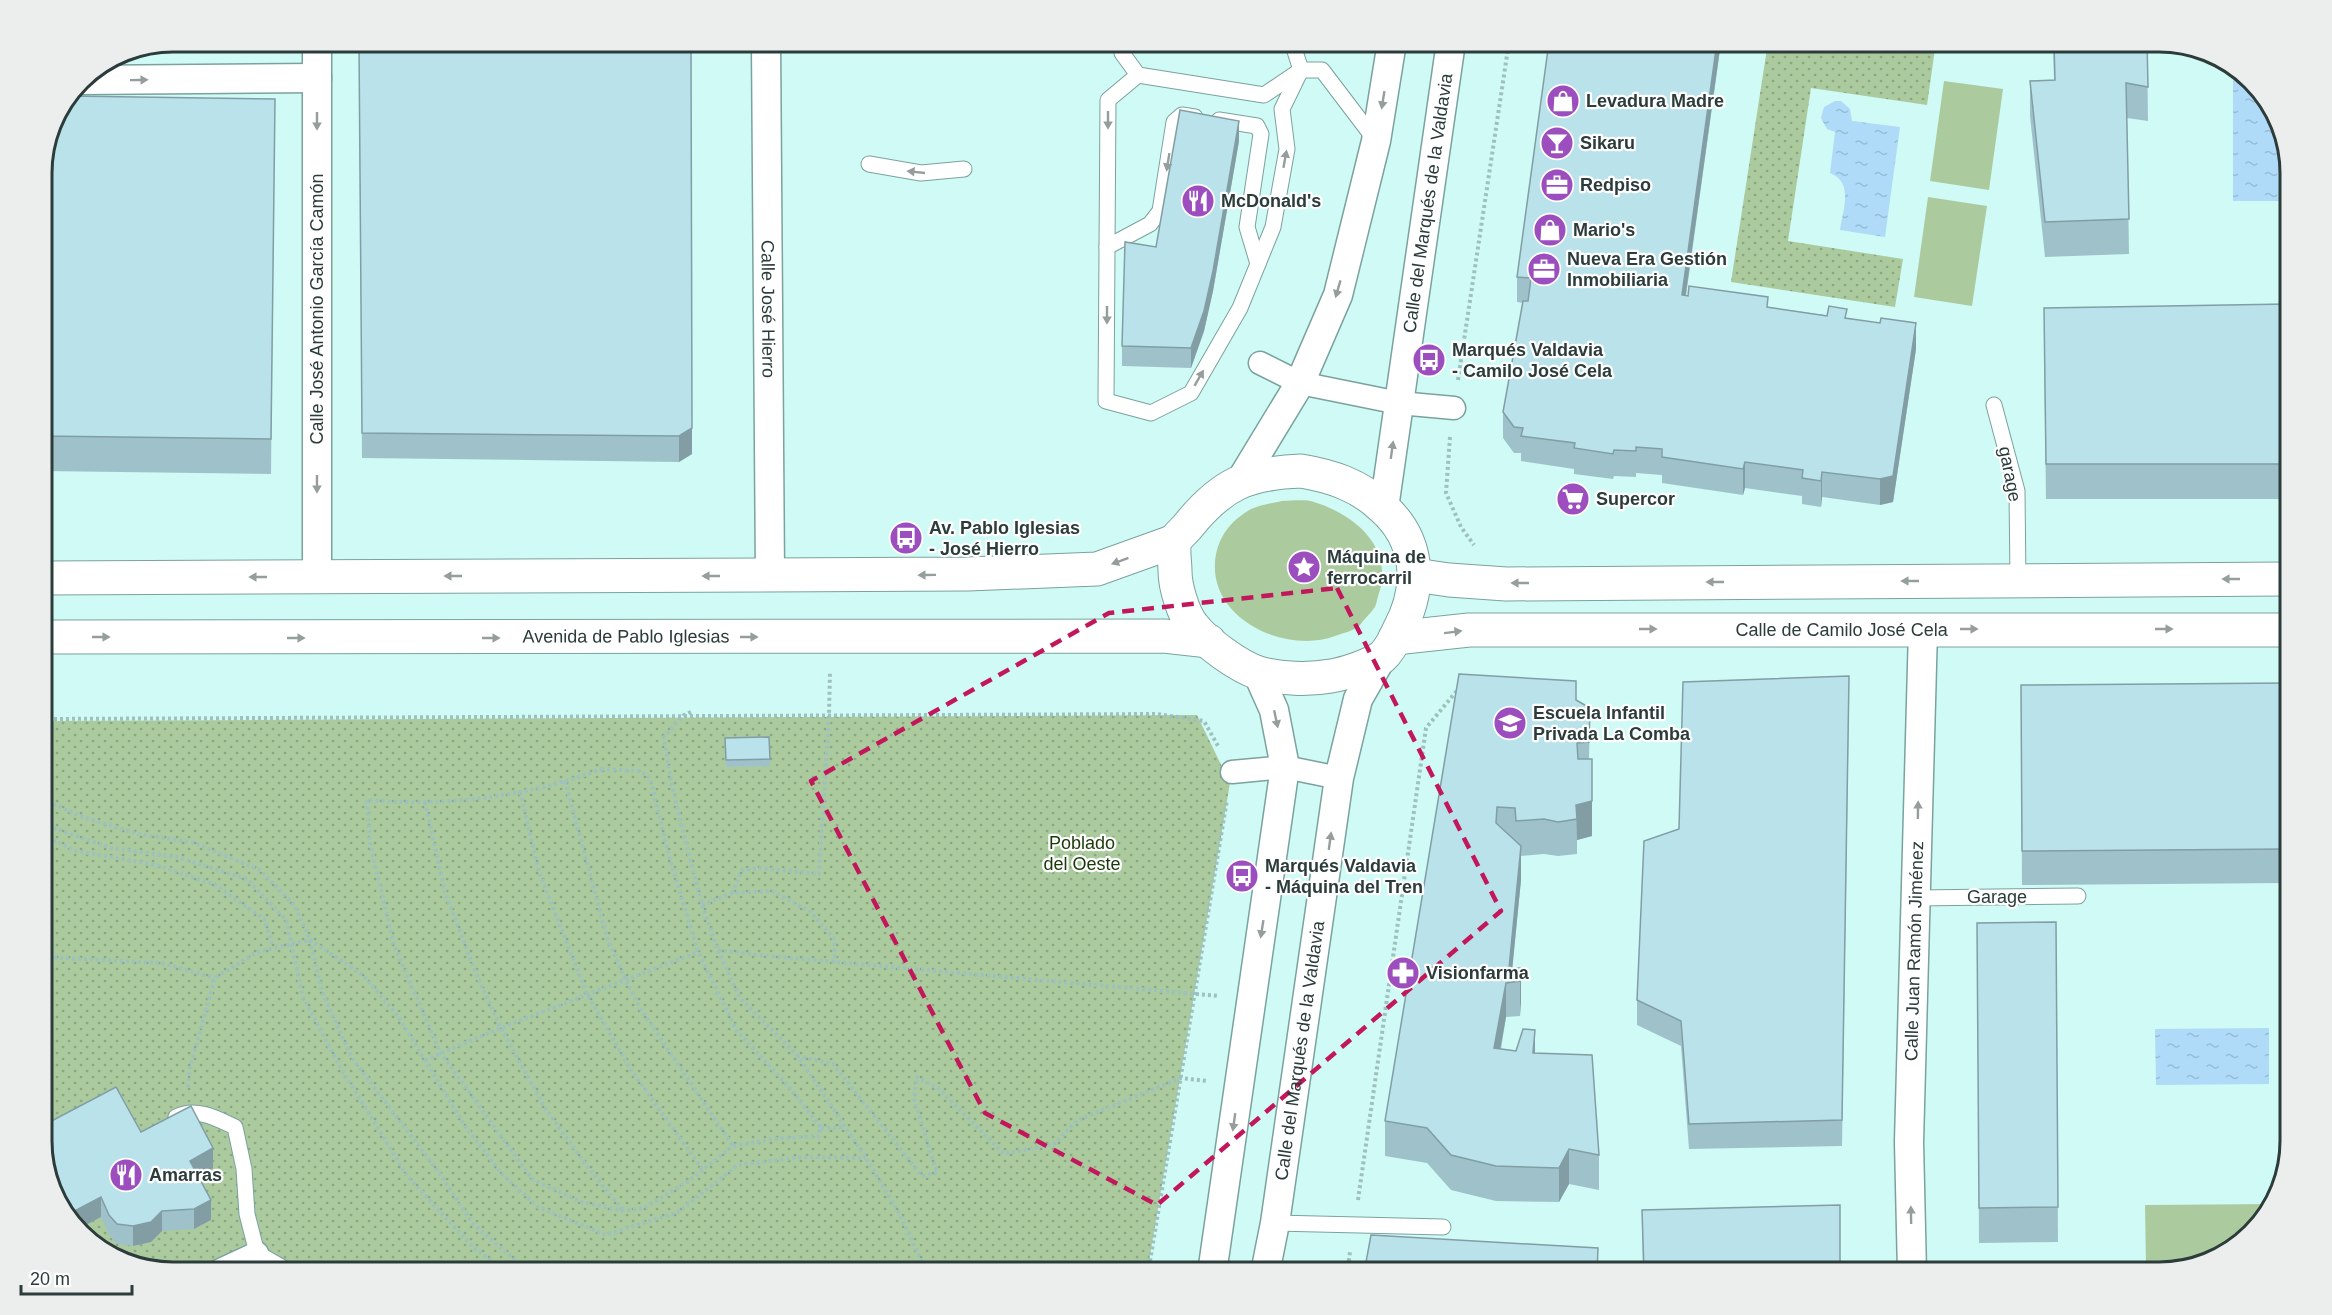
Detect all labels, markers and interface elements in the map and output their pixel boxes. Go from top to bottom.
street label: Calle del Marqués de la Valdavia [1399,71,1457,334]
one-way arrow [130,75,149,85]
shop icon: Levadura Madre [1545,83,1581,119]
one-way arrow [1378,90,1387,109]
place label: Levadura Madre [1586,91,1724,111]
one-way arrow [1103,110,1113,129]
one-way arrow [312,112,322,131]
bar icon: Sikaru [1539,125,1575,161]
place label: Sikaru [1580,133,1635,153]
one-way arrow [1281,150,1290,169]
one-way arrow [1163,153,1172,172]
one-way arrow [907,167,926,177]
office icon: Redpiso [1539,167,1575,203]
street label: Calle José Antonio García Camón [307,173,327,445]
place label: Redpiso [1580,175,1651,195]
restaurant icon: McDonald's [1180,183,1216,219]
place label: McDonald's [1221,191,1321,211]
shop icon: Mario's [1532,212,1568,248]
place label: Mario's [1573,220,1635,240]
street label: Calle José Hierro [757,240,779,378]
place label: Nueva Era Gestión Inmobiliaria [1567,249,1727,290]
office icon: Nueva Era Gestión Inmobiliaria [1526,251,1562,287]
one-way arrow [1333,280,1343,299]
one-way arrow [1102,305,1112,324]
place label: Marqués Valdavia - Camilo José Cela [1452,340,1613,381]
bus stop icon: Marqués Valdavia - Camilo José Cela [1411,342,1447,378]
one-way arrow [1194,370,1205,386]
one-way arrow [1388,440,1397,459]
street label: garage [1995,445,2025,503]
one-way arrow [312,475,322,494]
supermarket icon: Supercor [1555,481,1591,517]
place label: Supercor [1596,489,1675,509]
place label: Av. Pablo Iglesias - José Hierro [929,518,1080,559]
bus stop icon: Av. Pablo Iglesias - José Hierro [888,520,924,556]
place label: Máquina de ferrocarril [1327,547,1426,588]
place icon: Máquina de ferrocarril [1286,549,1322,585]
one-way arrow [1111,556,1129,566]
one-way arrow [917,570,936,579]
one-way arrow [444,571,463,581]
one-way arrow [702,571,721,581]
one-way arrow [249,572,268,582]
one-way arrow [2222,575,2241,584]
one-way arrow [1901,576,1920,586]
one-way arrow [1706,577,1725,587]
one-way arrow [1511,578,1530,588]
street label: Calle de Camilo José Cela [1735,620,1949,640]
one-way arrow [1639,624,1658,634]
one-way arrow [1960,624,1979,634]
one-way arrow [2155,624,2174,634]
street label: Avenida de Pablo Iglesias [523,626,729,647]
one-way arrow [1444,627,1463,636]
one-way arrow [91,632,110,642]
one-way arrow [739,632,758,642]
one-way arrow [286,633,305,643]
one-way arrow [481,633,500,643]
place label: Escuela Infantil Privada La Comba [1533,703,1691,744]
school or university icon: Escuela Infantil Privada La Comba [1492,705,1528,741]
one-way arrow [1272,709,1281,728]
one-way arrow [1913,800,1923,819]
one-way arrow [1325,832,1334,851]
park label: Poblado del Oeste [1043,833,1121,874]
street label: Calle Juan Ramón Jiménez [1901,841,1927,1061]
place label: Marqués Valdavia - Máquina del Tren [1265,856,1423,897]
bus stop icon: Marqués Valdavia - Máquina del Tren [1224,858,1260,894]
street label: Garage [1967,887,2027,907]
street label: Calle del Marqués de la Valdavia [1271,919,1328,1182]
one-way arrow [1258,920,1267,939]
pharmacy icon: Visionfarma [1385,955,1421,991]
place label: Visionfarma [1426,963,1530,983]
one-way arrow [1230,1113,1239,1132]
restaurant icon: Amarras [108,1157,144,1193]
place label: Amarras [149,1165,222,1185]
one-way arrow [1906,1205,1916,1224]
scale bar [21,1258,132,1296]
text: 20 m [30,1269,70,1289]

